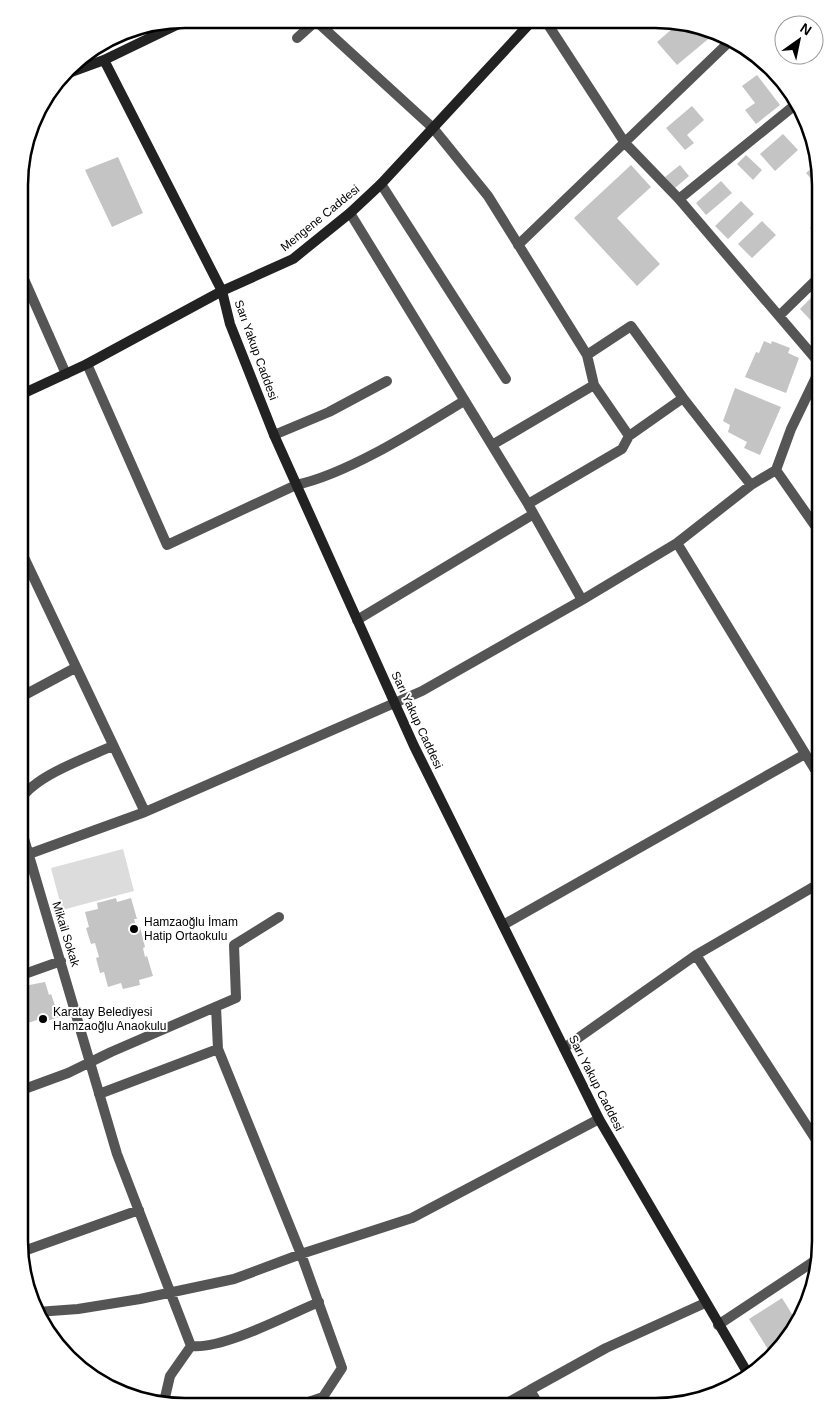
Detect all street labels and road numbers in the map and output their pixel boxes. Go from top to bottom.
street label: Mengene Caddesi [278,182,362,254]
street label: Sarı Yakup Caddesi [231,298,281,402]
street label: Sarı Yakup Caddesi [388,669,446,771]
street label: Mikail Sokak [49,900,83,969]
street label: Sarı Yakup Caddesi [566,1033,626,1133]

